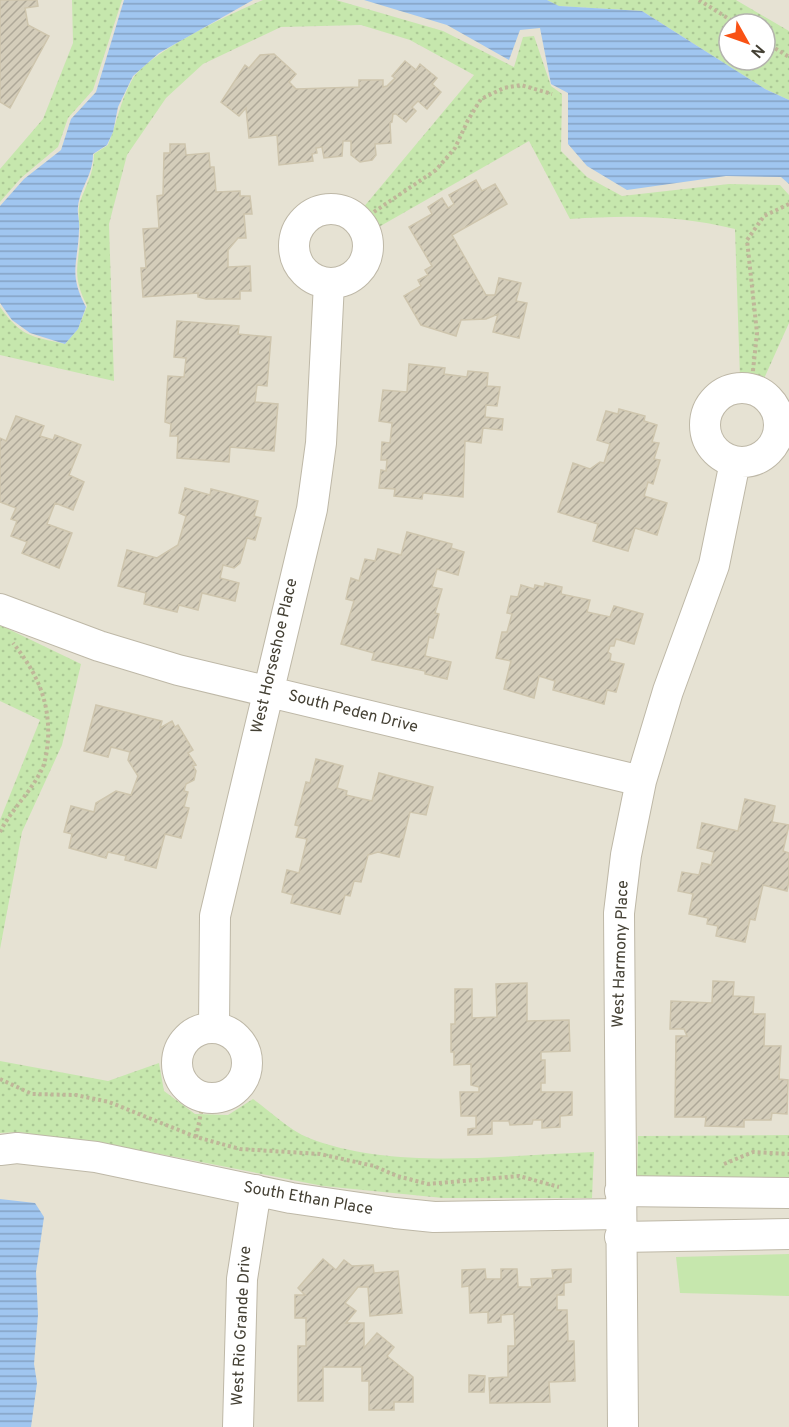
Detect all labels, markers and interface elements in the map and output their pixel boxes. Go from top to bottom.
north arrow [717,12,777,72]
text: N [746,40,768,61]
street label: West Horseshoe Place [247,576,303,736]
street label: South Peden Drive [286,686,420,738]
street label: West Harmony Place [608,880,634,1028]
street label: South Ethan Place [242,1178,374,1220]
street label: West Rio Grande Drive [228,1246,256,1406]

